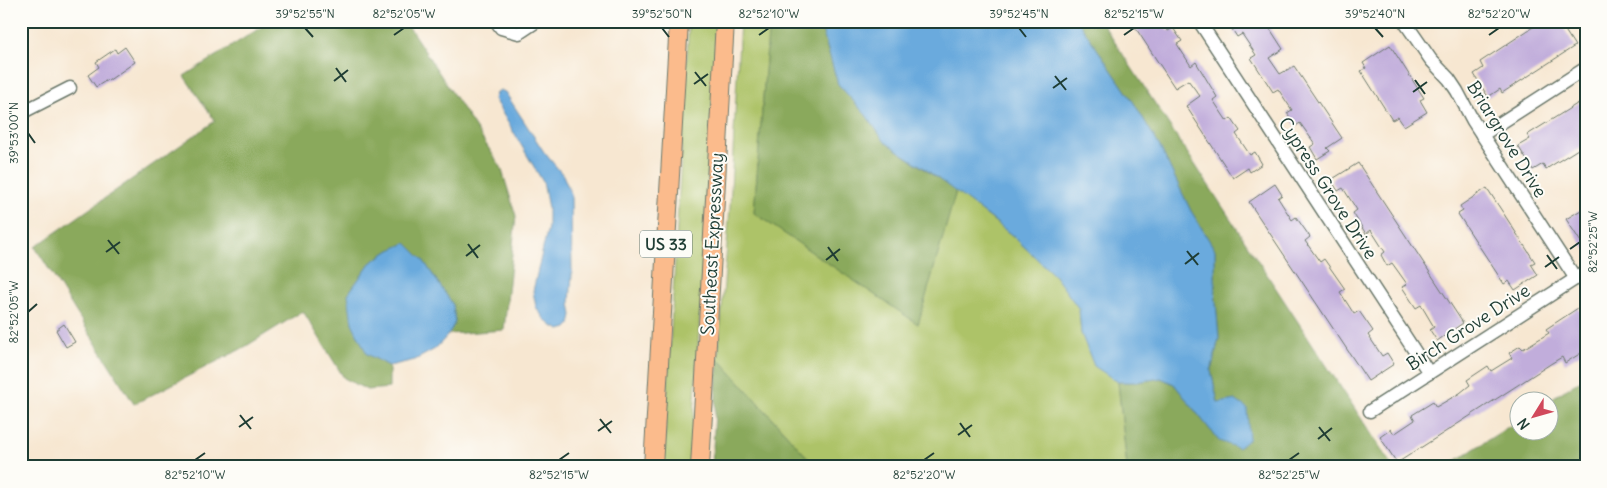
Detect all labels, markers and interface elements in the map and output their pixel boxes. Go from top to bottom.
text: 39°52'55"N [275,6,335,21]
text: 82°52'05"W [372,6,436,21]
text: 39°52'50"N [632,6,692,21]
text: 82°52'10"W [739,6,800,21]
text: 39°52'45"N [989,6,1049,21]
text: 82°52'15"W [1104,6,1164,21]
text: 39°52'40"N [1345,6,1405,21]
text: 82°52'20"W [1468,6,1530,21]
street label: Briargrove Drive [1462,76,1552,202]
text: 39°53'00"N [6,102,21,164]
street label: Cypress Grove Drive [1273,113,1383,263]
street label: Southeast Expressway [696,152,728,336]
text: 82°52'25"W [1585,211,1600,273]
road number: US 33 [640,230,692,258]
street label: Birch Grove Drive [1402,279,1534,375]
text: 82°52'05"W [6,280,21,344]
north arrow [1510,390,1560,440]
text: N [1514,415,1534,433]
text: 82°52'10"W [165,467,226,482]
text: 82°52'15"W [529,467,589,482]
text: 82°52'20"W [893,467,955,482]
text: 82°52'25"W [1258,467,1320,482]

